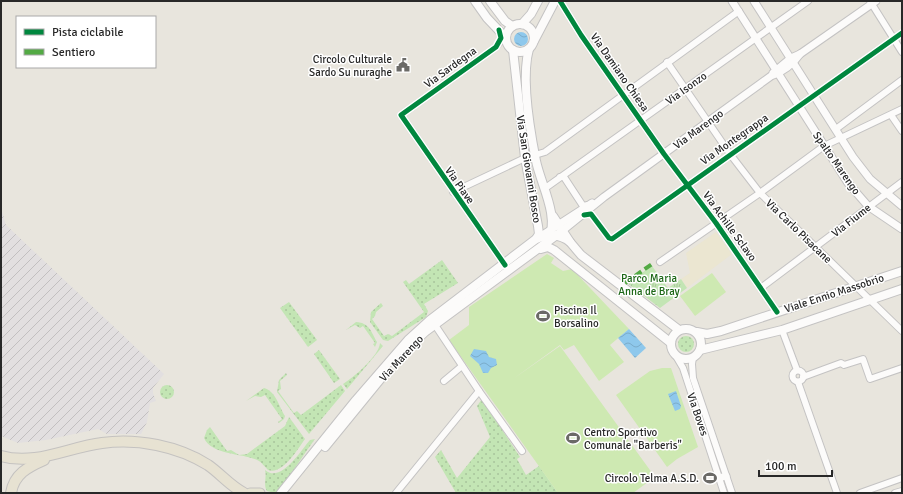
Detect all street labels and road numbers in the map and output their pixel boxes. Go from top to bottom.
street label: Via Damiano Chiesa [588,31,652,114]
street label: Via Sardegna [422,44,479,91]
street label: Via Isonzo [663,69,710,108]
street label: Via Marengo [671,107,726,152]
street label: Via Montegrappa [698,111,771,168]
street label: Via San Giovanni Bosco [514,114,544,224]
street label: Spalto Marengo [810,129,863,197]
street label: Via Piave [442,164,477,206]
street label: Via Achille Sclavo [700,189,759,264]
street label: Via Carlo Pisacane [763,197,834,266]
street label: Via Fiume [829,201,874,240]
street label: Viale Ennio Massobrio [783,271,886,316]
street label: Via Marengo [377,332,426,384]
street label: Via Boves [684,391,711,438]

